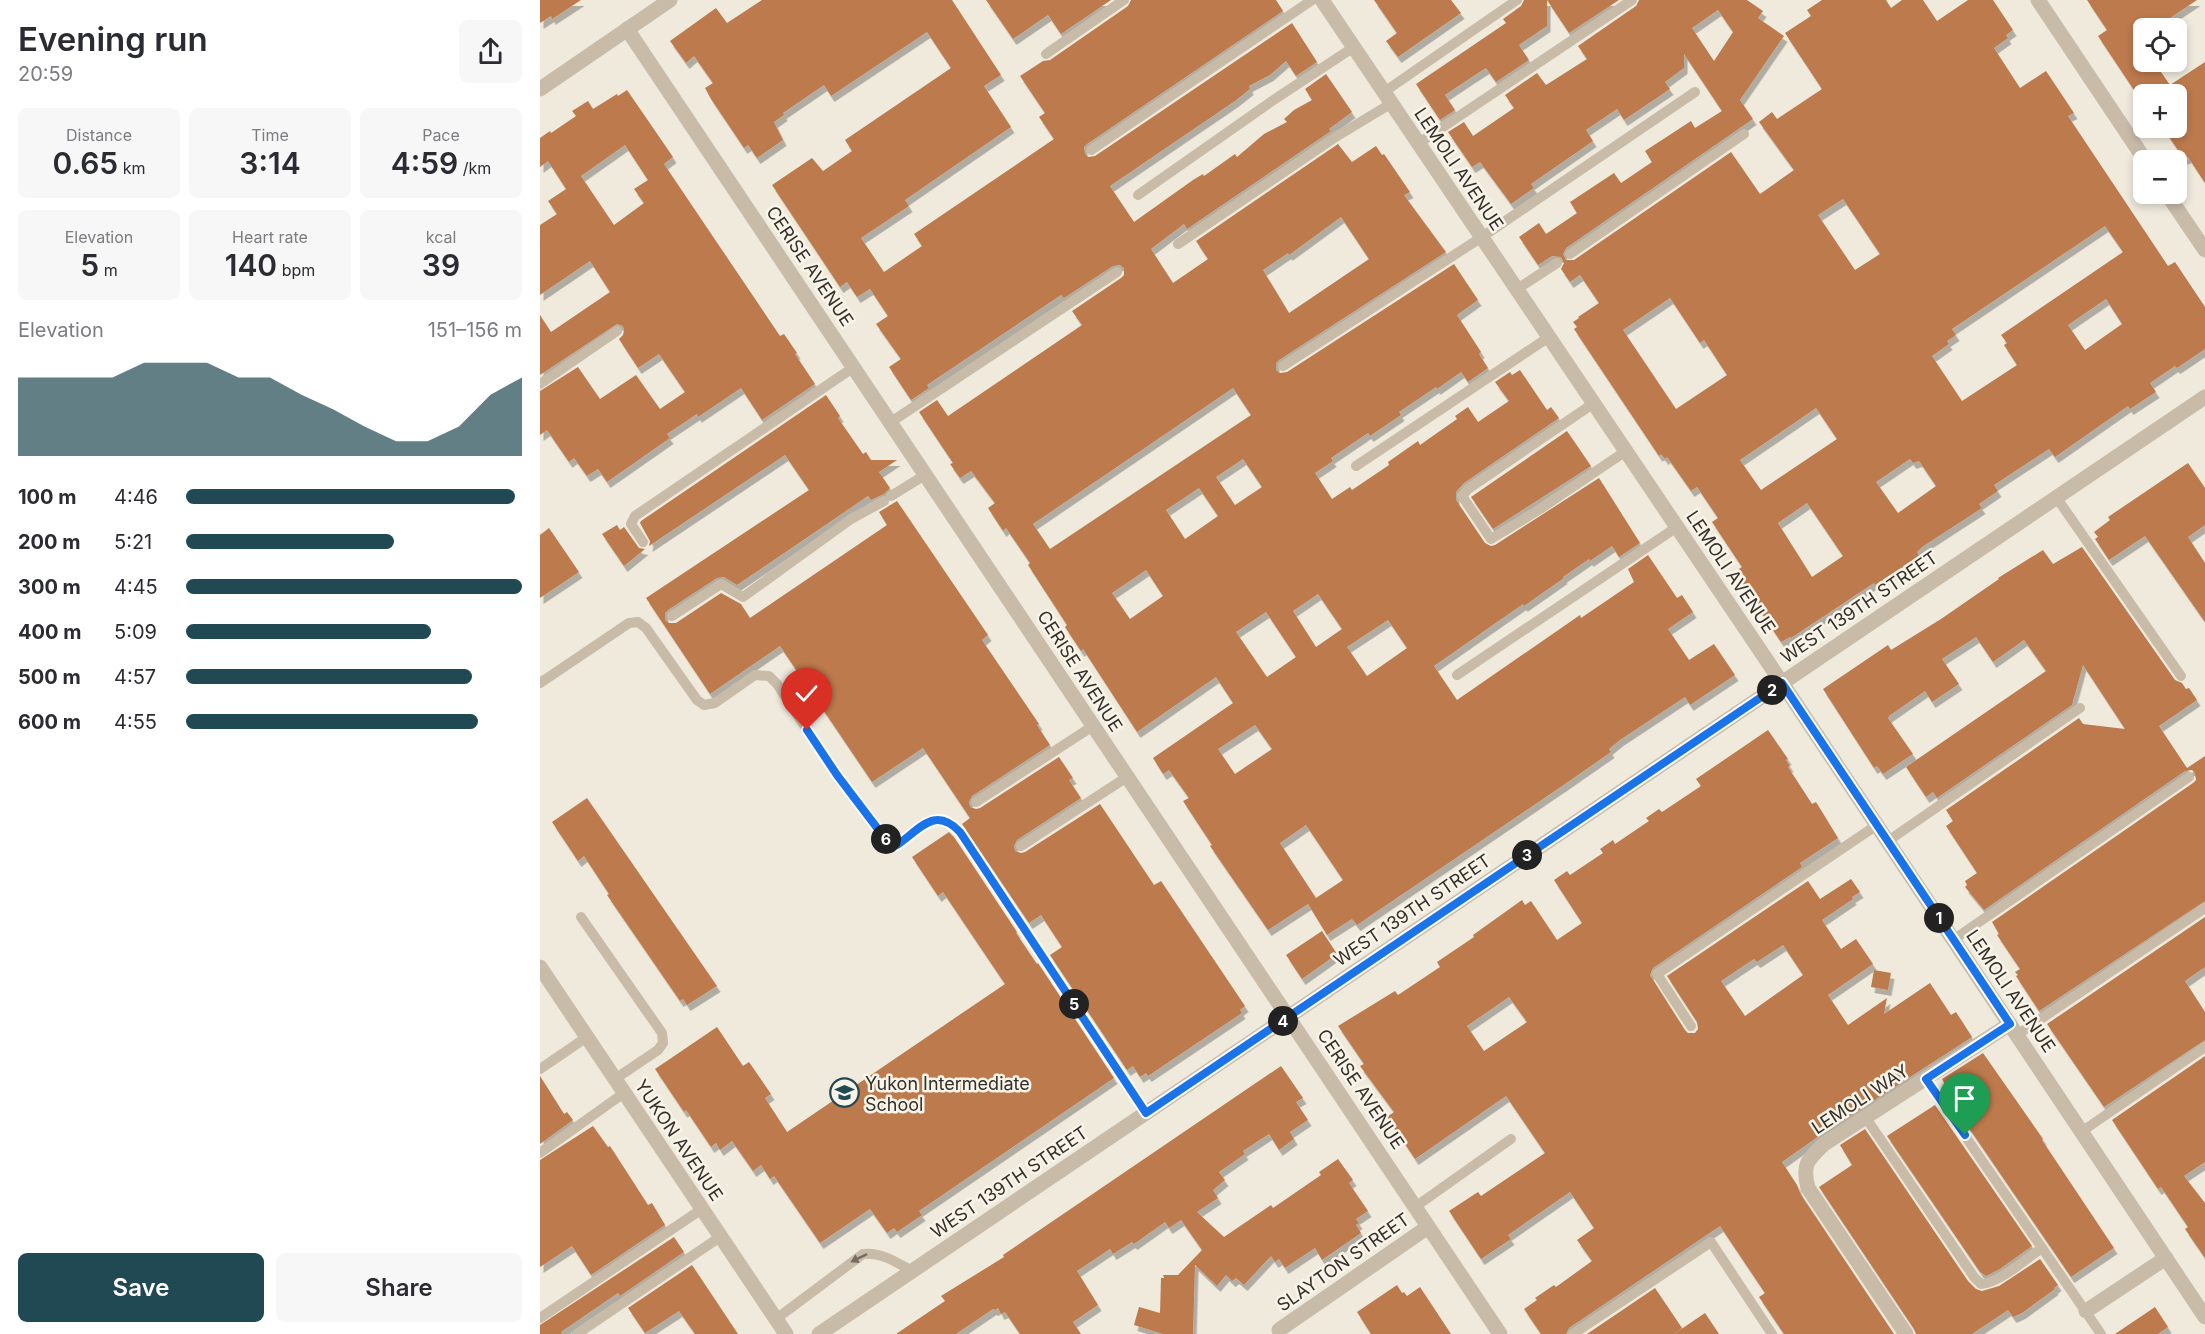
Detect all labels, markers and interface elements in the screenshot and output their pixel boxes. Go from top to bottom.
map controls [2133,18,2187,204]
button: locate [2133,18,2187,72]
text: Evening run [18,19,208,59]
button: share [459,20,522,83]
text: 20:59 [18,62,73,86]
button: + [2133,84,2187,138]
street label: LEMOLI AVENUE [1410,104,1508,234]
text: Distance [66,125,132,145]
text: Time [251,125,289,145]
text: Pace [422,125,460,145]
text: 0.65 [52,145,118,181]
text: 3:14 [239,145,301,181]
text: 4:59 [391,145,458,181]
button: − [2133,150,2187,204]
text: km [118,158,146,178]
text: /km [458,158,491,178]
street label: CERISE AVENUE [762,202,858,330]
text: Elevation [65,227,133,247]
text: Heart rate [232,227,308,247]
text: kcal [426,227,456,247]
text: 5 [80,247,99,283]
text: 140 [225,247,277,283]
text: 39 [422,247,460,283]
text: m [99,260,118,280]
text: bpm [277,260,315,280]
text: Elevation [18,318,104,342]
text: 151–156 m [428,318,522,342]
text: 100 m [18,485,77,509]
text: 4:46 [114,485,158,509]
street label: LEMOLI AVENUE [1682,507,1780,637]
text: 200 m [18,530,81,554]
text: 5:21 [114,530,152,554]
street label: WEST 139TH STREET [1777,547,1941,667]
text: 300 m [18,575,81,599]
text: 4:45 [114,575,158,599]
street label: CERISE AVENUE [1033,607,1127,735]
text: 400 m [18,620,82,644]
text: 5:09 [114,620,157,644]
text: 500 m [18,665,81,689]
text: 4:57 [114,665,156,689]
pin [781,668,832,730]
pin: 2 [1757,675,1787,705]
icon: check [790,677,823,710]
text: 2 [1767,680,1777,700]
text: 600 m [18,710,81,734]
text: 4:55 [114,710,157,734]
pin: 6 [871,824,901,854]
text: 6 [881,829,891,849]
pin: 3 [1512,840,1542,870]
text: 3 [1522,845,1532,865]
street label: WEST 139TH STREET [1330,850,1494,970]
pin: 1 [1924,903,1954,933]
text: 1 [1936,908,1942,928]
street label: LEMOLI AVENUE [1962,926,2060,1056]
pin: 5 [1059,989,1089,1019]
text: 5 [1069,994,1079,1014]
pin: 4 [1268,1006,1298,1036]
text: 4 [1278,1011,1288,1031]
street label: CERISE AVENUE [1313,1025,1409,1153]
street label: LEMOLI WAY [1808,1060,1912,1138]
place label: Yukon Intermediate School [865,1073,1030,1115]
pin [1939,1073,1990,1135]
street label: YUKON AVENUE [631,1075,727,1205]
school or university icon: Yukon Intermediate School [828,1077,860,1109]
icon: arrive [1948,1082,1981,1115]
street label: WEST 139TH STREET [927,1122,1091,1242]
street label: SLAYTON STREET [1273,1208,1413,1316]
one-way arrow [850,1252,868,1262]
button: Save [18,1253,264,1322]
button: Share [276,1253,522,1322]

